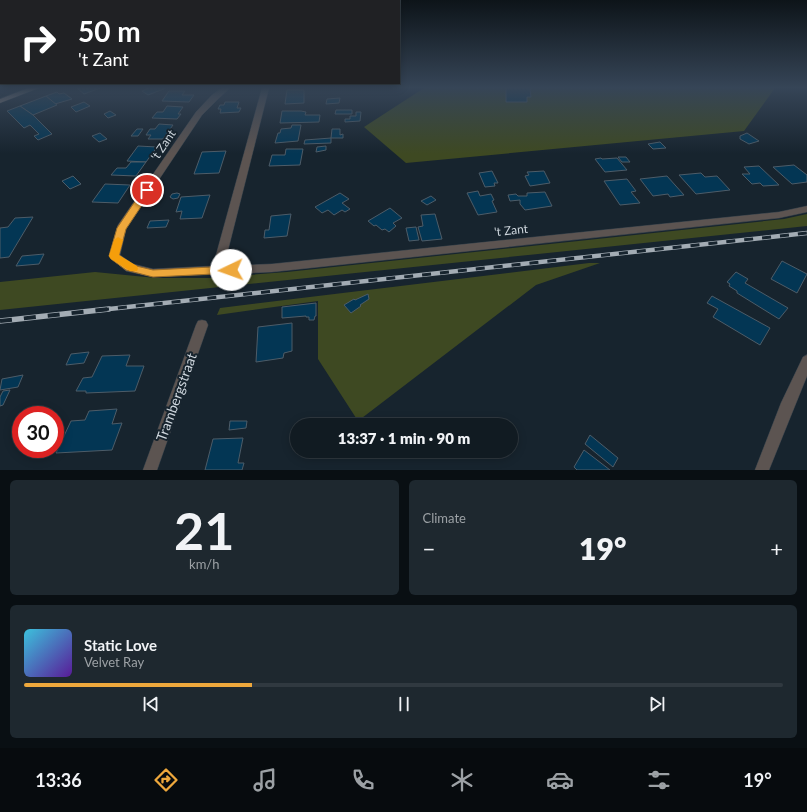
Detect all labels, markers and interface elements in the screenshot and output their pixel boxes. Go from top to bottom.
text: 50 m [78,14,141,48]
icon: right [12,16,64,68]
text: 't Zant [78,48,129,70]
street label: 't Zant [147,126,179,163]
pin [130,173,164,207]
icon: arrive [136,179,158,201]
street label: 't Zant [493,221,529,239]
position arrow [210,249,252,291]
street label: Trambergstraat [152,351,200,443]
speed limit sign: 30 [12,406,64,458]
text: 13:37 · 1 min · 90 m [338,429,470,447]
text: 21 [174,499,234,561]
text: Climate [423,510,466,526]
text: 19° [579,530,626,566]
text: − [423,535,435,562]
text: + [770,535,783,562]
text: km/h [189,556,219,572]
text: Static Love [84,636,157,654]
text: Velvet Ray [84,654,144,670]
icon: previous [140,693,162,715]
icon: pause [393,693,415,715]
icon: next [646,693,668,715]
icon: directions [152,766,180,794]
icon: music [251,766,279,794]
icon: phone [349,766,377,794]
icon: climate [448,766,476,794]
icon: car [546,766,574,794]
icon: filters [645,766,673,794]
text: 13:36 [35,769,82,791]
text: 19° [743,769,772,791]

